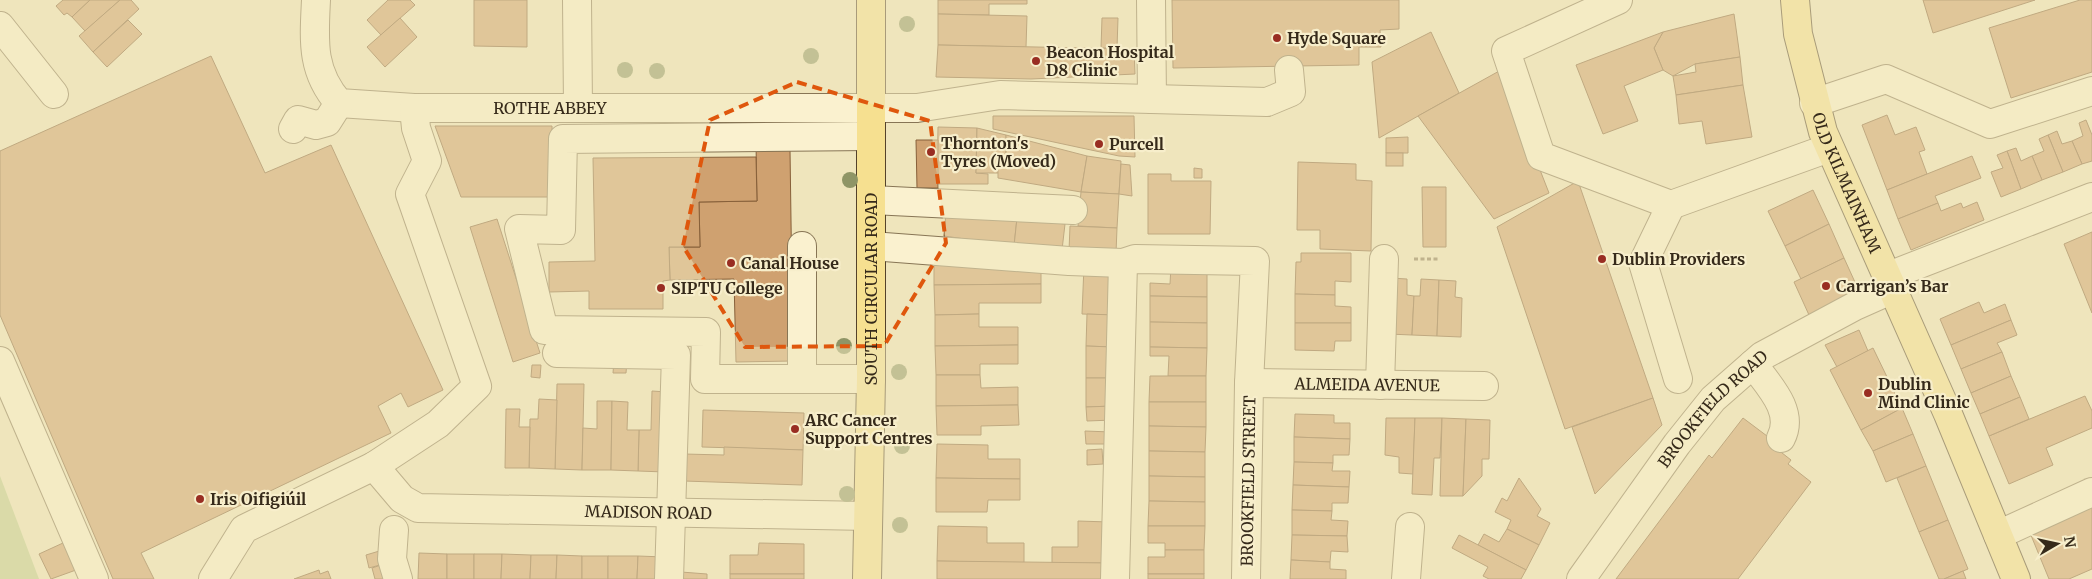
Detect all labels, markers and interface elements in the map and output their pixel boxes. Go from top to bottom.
place label: Hyde Square [1287,28,1386,48]
marker: Hyde Square [1271,32,1283,44]
place label: Beacon Hospital D8 Clinic [1046,42,1174,80]
marker: Beacon Hospital D8 Clinic [1030,55,1042,67]
street label: ROTHE ABBEY [493,98,607,118]
street label: OLD KILMAINHAM [1808,110,1885,256]
place label: Thornton's Tyres (Moved) [941,133,1056,171]
place label: Purcell [1109,134,1164,154]
marker: Purcell [1093,138,1105,150]
marker: Thornton's Tyres (Moved) [925,146,937,158]
street label: SOUTH CIRCULAR ROAD [861,193,881,386]
place label: Dublin Providers [1612,249,1745,269]
place label: Canal House [741,253,839,273]
marker: Dublin Providers [1596,253,1608,265]
marker: Canal House [725,257,737,269]
place label: Carrigan’s Bar [1836,276,1949,296]
place label: SIPTU College [671,278,783,298]
marker: Carrigan’s Bar [1820,280,1832,292]
marker: SIPTU College [655,282,667,294]
street label: BROOKFIELD ROAD [1654,346,1772,471]
street label: ALMEIDA AVENUE [1293,374,1441,395]
place label: Dublin Mind Clinic [1878,374,1970,412]
marker: Dublin Mind Clinic [1862,387,1874,399]
street label: BROOKFIELD STREET [1237,395,1259,567]
place label: ARC Cancer Support Centres [804,410,933,448]
marker: ARC Cancer Support Centres [789,423,801,435]
place label: Iris Oifigiúil [210,489,306,509]
marker: Iris Oifigiúil [194,493,206,505]
street label: MADISON ROAD [584,501,712,523]
north arrow [2032,519,2082,569]
text: N [2060,535,2080,549]

